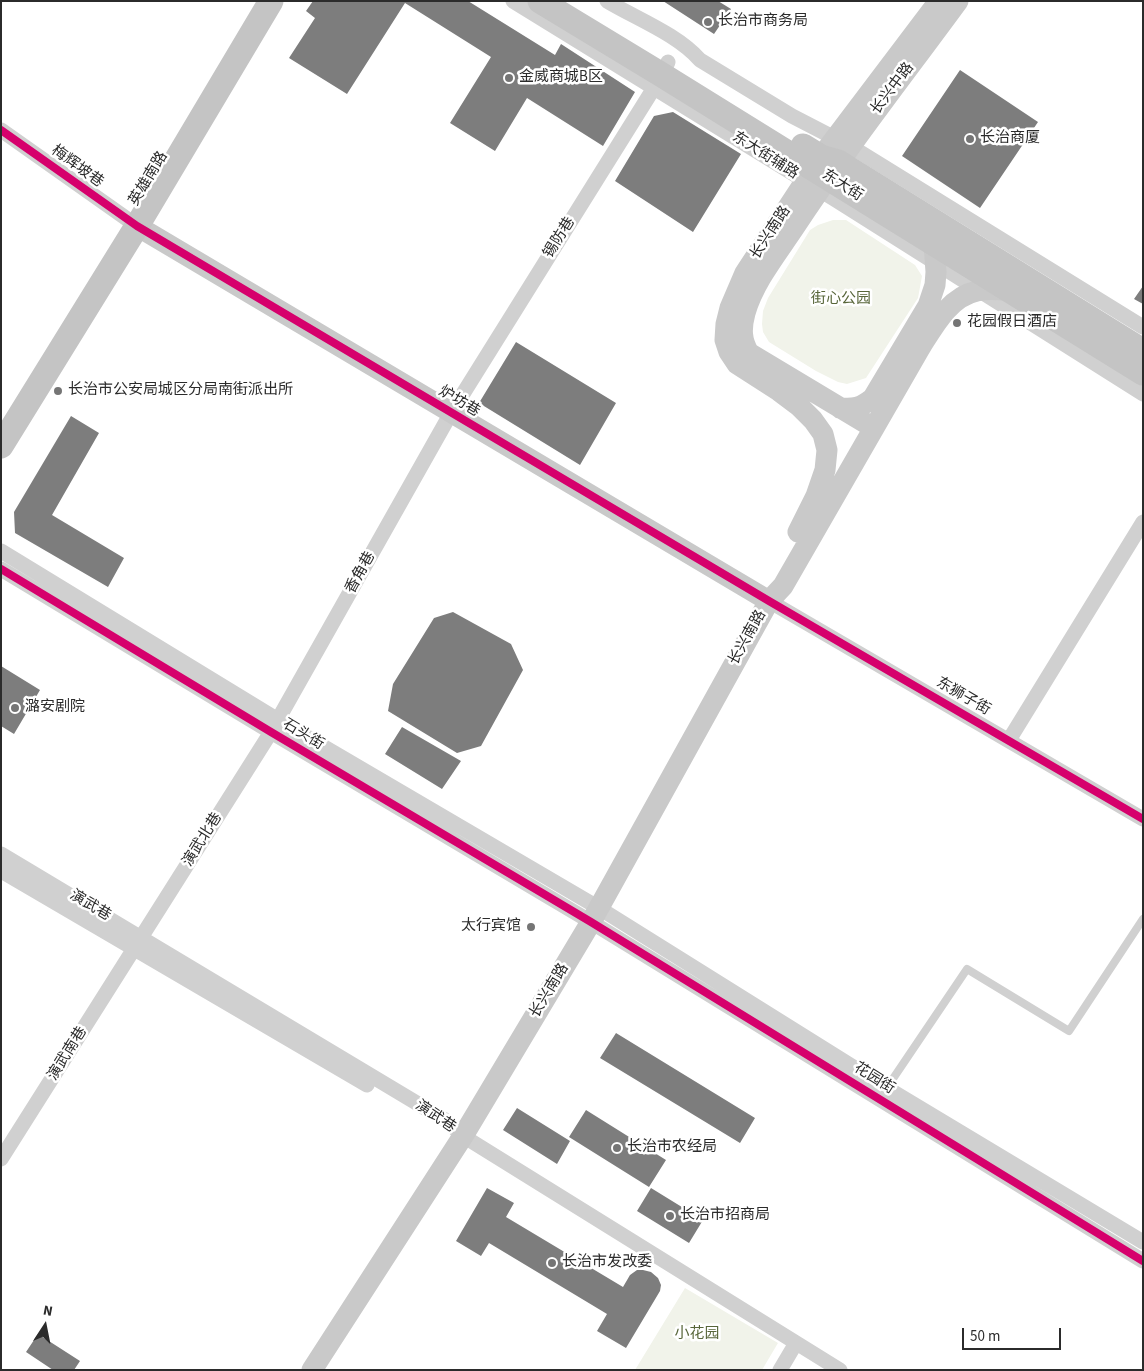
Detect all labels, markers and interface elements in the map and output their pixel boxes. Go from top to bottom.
place label: 长治市商务局 [718,13,808,31]
marker: 长治市商务局 [702,16,714,28]
street label: 长兴中路 [868,60,918,118]
place label: 金威商城B区 [519,69,603,87]
marker: 金威商城B区 [503,72,515,84]
street label: 东大街辅路 [728,128,802,184]
place label: 长治商厦 [980,130,1040,148]
marker: 长治商厦 [964,133,976,145]
street label: 梅辉坡巷 [47,142,107,192]
street label: 英雄南路 [126,149,172,209]
street label: 东大街 [818,166,866,206]
street label: 长兴南路 [747,203,795,263]
street label: 锡防巷 [540,214,580,262]
park label: 街心公园 [811,291,871,309]
place label: 花园假日酒店 [967,314,1057,332]
marker: 花园假日酒店 [951,317,963,329]
place label: 长治市公安局城区分局南街派出所 [68,382,293,400]
street label: 炉坊巷 [435,383,483,421]
marker: 长治市公安局城区分局南街派出所 [52,385,64,397]
street label: 香角巷 [342,549,380,597]
street label: 长兴南路 [726,607,770,669]
street label: 东狮子街 [933,674,993,720]
place label: 潞安剧院 [25,699,85,717]
marker: 潞安剧院 [9,702,21,714]
street label: 石头街 [279,716,327,754]
street label: 演武北巷 [179,810,227,870]
street label: 演武巷 [66,887,114,925]
place label: 太行宾馆 [461,918,521,936]
marker: 太行宾馆 [525,921,537,933]
street label: 长兴南路 [527,961,573,1021]
street label: 演武南巷 [44,1024,92,1084]
street label: 花园街 [850,1059,898,1099]
street label: 演武巷 [411,1097,459,1137]
place label: 长治市农经局 [627,1139,717,1157]
marker: 长治市农经局 [611,1142,623,1154]
place label: 长治市招商局 [680,1207,770,1225]
marker: 长治市招商局 [664,1210,676,1222]
place label: 长治市发改委 [562,1254,652,1272]
marker: 长治市发改委 [546,1257,558,1269]
north arrow [20,1301,70,1351]
text: N [41,1301,54,1322]
scale bar [964,1318,1063,1350]
park label: 小花园 [675,1326,719,1344]
text: 50 m [970,1326,1000,1347]

